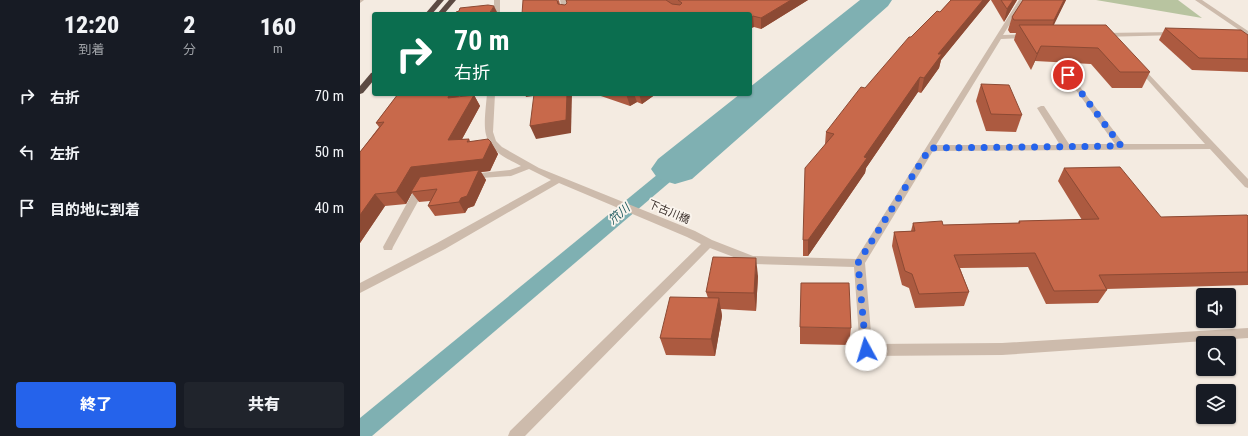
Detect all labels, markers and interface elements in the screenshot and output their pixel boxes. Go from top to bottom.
text: 12:20 [64,11,119,39]
text: 2 [183,11,196,39]
text: 160 [260,13,296,41]
text: 70 m [454,24,510,57]
icon: right [388,28,440,80]
text: m [273,41,283,56]
text: 到着 [78,42,104,57]
text: 分 [183,42,196,57]
pin [1051,58,1085,92]
text: 右折 [454,62,490,83]
icon: arrive [1057,64,1079,86]
icon: right [16,85,38,107]
text: 70 m [314,87,344,105]
text: 右折 [50,89,80,107]
icon: left [16,141,38,163]
text: 50 m [314,143,344,161]
text: 左折 [50,145,80,163]
icon: arrive [16,197,38,219]
street label: 下古川橋 [646,197,692,227]
text: 40 m [314,199,344,217]
water label: 笊川 [605,200,634,227]
text: 目的地に到着 [50,201,140,219]
map controls [1196,288,1236,424]
button: sound [1196,288,1236,328]
position arrow [845,329,887,371]
button: search [1196,336,1236,376]
button: 終了 [16,382,176,428]
button: 共有 [184,382,344,428]
button: layers [1196,384,1236,424]

